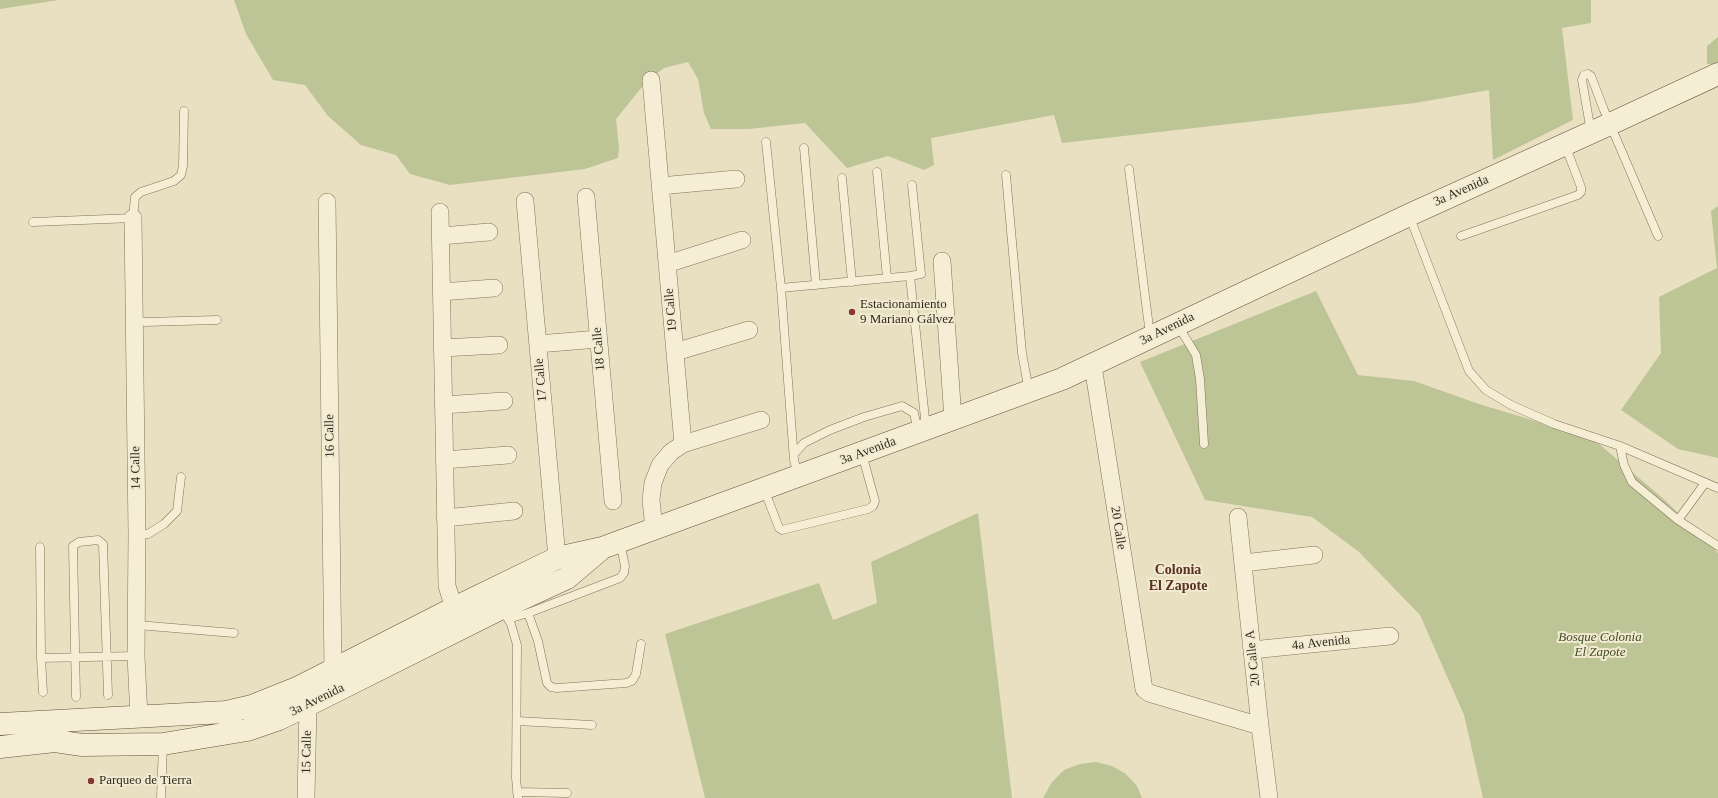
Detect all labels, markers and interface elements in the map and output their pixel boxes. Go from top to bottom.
street label: 3a Avenida [1431,172,1491,210]
street label: 19 Calle [661,288,681,332]
place label: Estacionamiento 9 Mariano Gálvez [860,297,954,328]
marker: Estacionamiento 9 Mariano Gálvez [847,307,857,317]
street label: 3a Avenida [1137,309,1197,349]
street label: 18 Calle [589,327,609,371]
street label: 17 Calle [531,358,551,402]
street label: 16 Calle [322,414,338,458]
street label: 3a Avenida [838,434,898,468]
street label: 14 Calle [128,446,144,490]
street label: 20 Calle [1107,505,1129,551]
district label: Colonia El Zapote [1149,562,1207,594]
street label: 20 Calle A [1242,629,1264,687]
park label: Bosque Colonia El Zapote [1558,630,1642,661]
street label: 4a Avenida [1291,632,1351,654]
street label: 3a Avenida [287,680,347,720]
street label: 15 Calle [299,730,315,774]
place label: Parqueo de Tierra [99,773,192,789]
marker: Parqueo de Tierra [86,776,96,786]

